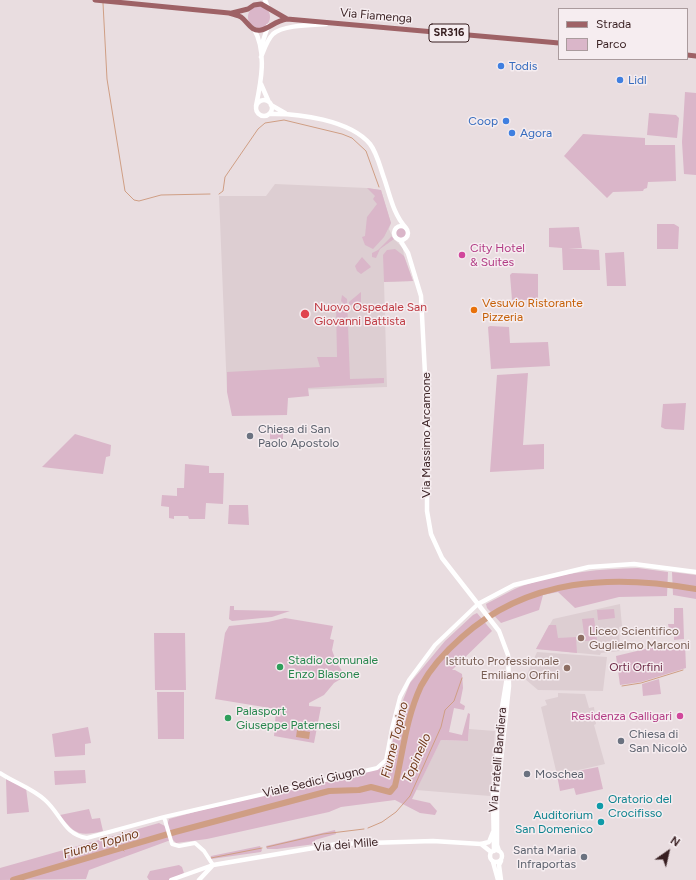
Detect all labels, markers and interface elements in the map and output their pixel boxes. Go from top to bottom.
street label: Via Fiamenga [339,6,413,26]
legend [558,8,688,60]
text: Strada [596,17,631,31]
road number: SR316 [429,24,469,42]
text: Parco [596,37,626,51]
place label: Todis [509,59,537,73]
marker: Todis [496,61,506,71]
place label: Lidl [628,73,647,87]
marker: Lidl [615,75,625,85]
place label: Coop [468,114,498,128]
marker: Coop [501,116,511,126]
place label: Agora [520,126,552,140]
marker: Agora [507,128,517,138]
place label: City Hotel & Suites [470,241,525,269]
marker: City Hotel & Suites [457,250,467,260]
place label: Vesuvio Ristorante Pizzeria [482,296,583,324]
place label: Nuovo Ospedale San Giovanni Battista [314,300,427,328]
marker: Vesuvio Ristorante Pizzeria [469,305,479,315]
marker: Nuovo Ospedale San Giovanni Battista [299,308,311,320]
street label: Via Massimo Arcamone [419,372,433,498]
place label: Chiesa di San Paolo Apostolo [258,422,339,450]
marker: Chiesa di San Paolo Apostolo [245,431,255,441]
place label: Liceo Scientifico Guglielmo Marconi [589,624,690,652]
marker: Liceo Scientifico Guglielmo Marconi [576,633,586,643]
place label: Stadio comunale Enzo Blasone [288,653,378,681]
place label: Istituto Professionale Emiliano Orfini [445,654,559,682]
park label: Orti Orfini [609,660,663,674]
marker: Stadio comunale Enzo Blasone [275,662,285,672]
marker: Istituto Professionale Emiliano Orfini [562,663,572,673]
water label: Fiume Topino [378,700,412,780]
place label: Palasport Giuseppe Paternesi [236,704,340,732]
street label: Via Fratelli Bandiera [486,707,510,813]
place label: Residenza Galligari [571,709,672,723]
marker: Residenza Galligari [675,711,685,721]
marker: Palasport Giuseppe Paternesi [223,713,233,723]
place label: Chiesa di San Nicolò [629,727,687,755]
water label: Topinello [399,731,435,785]
marker: Chiesa di San Nicolò [616,736,626,746]
street label: Viale Sedici Giugno [261,763,367,801]
place label: Moschea [535,767,584,781]
marker: Moschea [522,769,532,779]
place label: Oratorio del Crocifisso [608,792,672,820]
marker: Oratorio del Crocifisso [595,801,605,811]
place label: Auditorium San Domenico [515,808,593,836]
marker: Auditorium San Domenico [596,817,606,827]
water label: Fiume Topino [61,826,141,862]
north arrow [648,832,688,872]
text: N [668,834,682,849]
street label: Via dei Mille [313,835,379,855]
place label: Santa Maria Infraportas [513,843,576,871]
marker: Santa Maria Infraportas [579,852,589,862]

